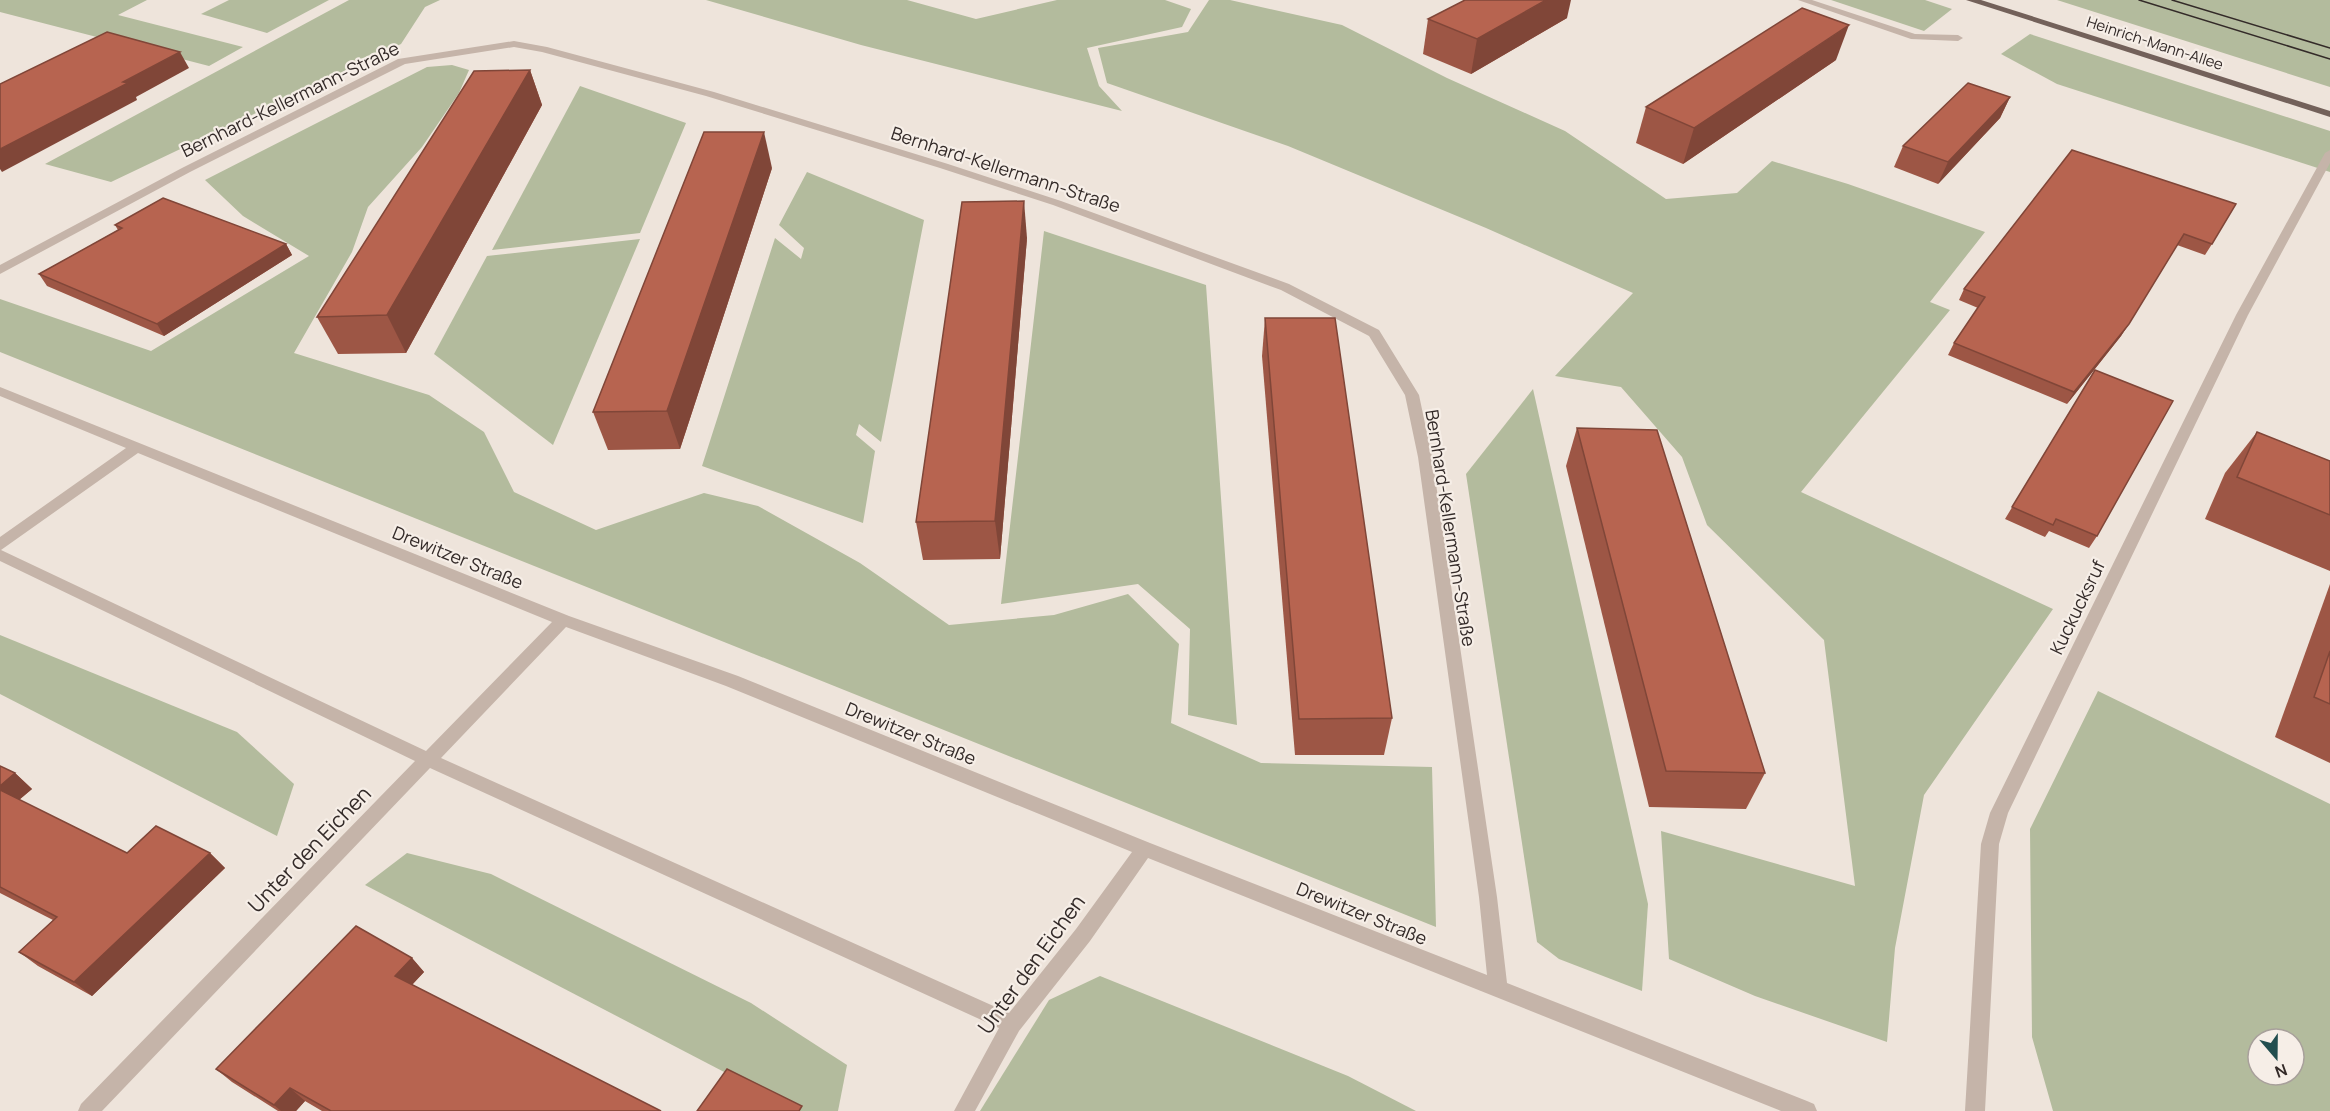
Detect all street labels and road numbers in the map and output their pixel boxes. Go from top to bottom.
street label: Heinrich-Mann-Allee [2084,11,2226,75]
street label: Bernhard-Kellermann-Straße [177,36,403,162]
street label: Bernhard-Kellermann-Straße [888,121,1124,217]
street label: Bernhard-Kellermann-Straße [1420,408,1482,648]
street label: Drewitzer Straße [389,520,527,594]
street label: Kuckucksruf [2044,555,2110,658]
street label: Drewitzer Straße [842,696,980,770]
street label: Unter den Eichen [241,780,377,918]
street label: Drewitzer Straße [1293,876,1431,950]
street label: Unter den Eichen [971,889,1091,1039]

